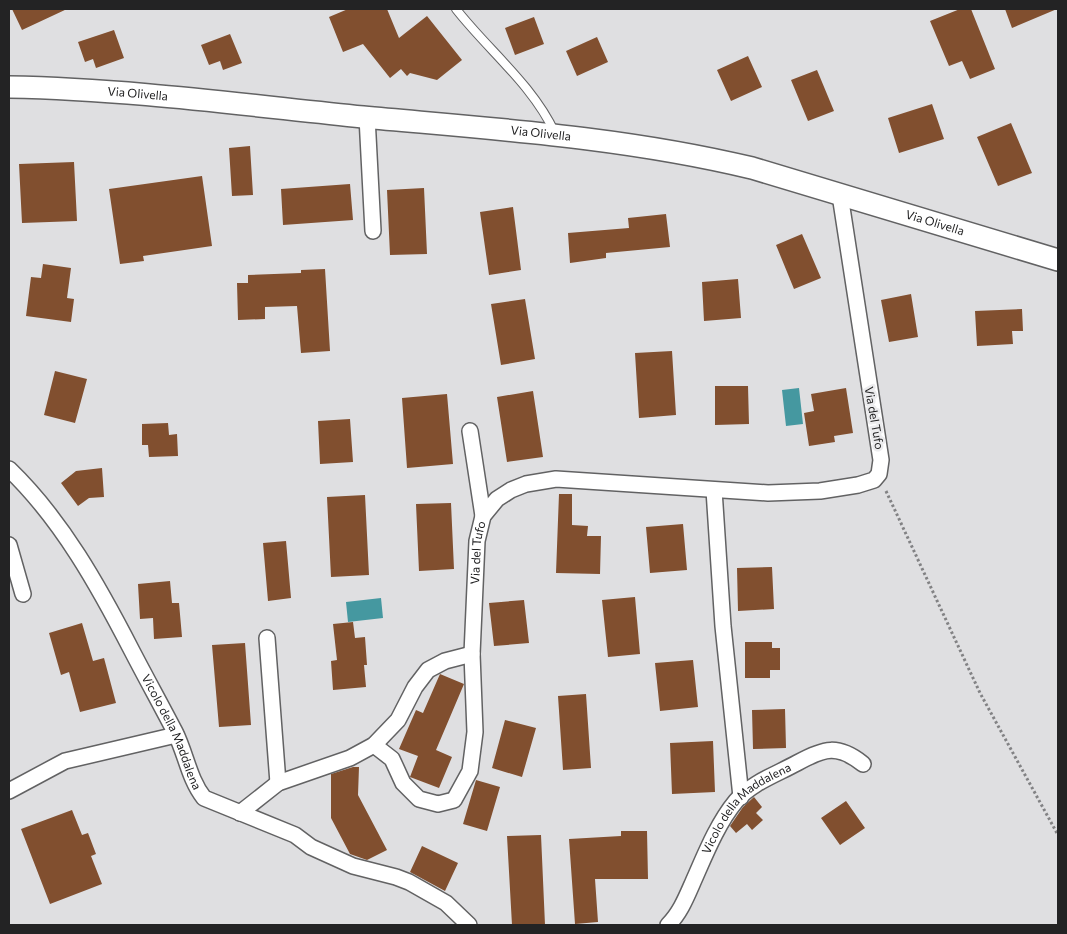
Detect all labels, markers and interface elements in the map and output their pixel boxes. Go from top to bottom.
street label: Via Olivella [107,84,169,103]
street label: Via Olivella [510,122,572,143]
street label: Via Olivella [904,207,966,237]
street label: Via del Tufo [863,385,887,450]
street label: Via del Tufo [467,519,488,585]
street label: Vicolo della Maddalena [140,672,205,792]
street label: Vicolo della Maddalena [698,759,793,856]

